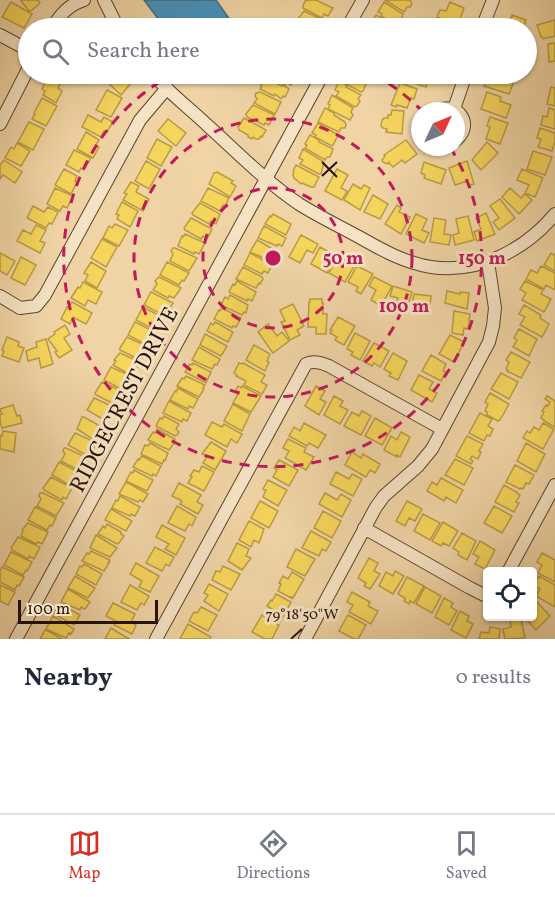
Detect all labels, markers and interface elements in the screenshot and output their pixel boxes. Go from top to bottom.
search box [18,18,537,84]
icon: search [39,35,72,68]
text: Search here [87,36,200,67]
north arrow [411,102,465,156]
text: 50 m [323,247,363,272]
text: 150 m [458,247,506,272]
centre of rings [263,248,283,268]
text: 100 m [379,295,429,320]
street label: RIDGECREST DRIVE [63,302,187,498]
map controls [483,567,537,621]
button: locate [483,567,537,621]
scale bar [18,597,158,624]
text: 100 m [27,599,70,621]
text: 79°18'50"W [265,605,339,626]
text: Nearby [24,660,113,696]
text: 0 results [456,664,531,692]
tab: Map [68,827,101,885]
tab: Directions [237,827,310,885]
tab: Saved [446,827,487,885]

